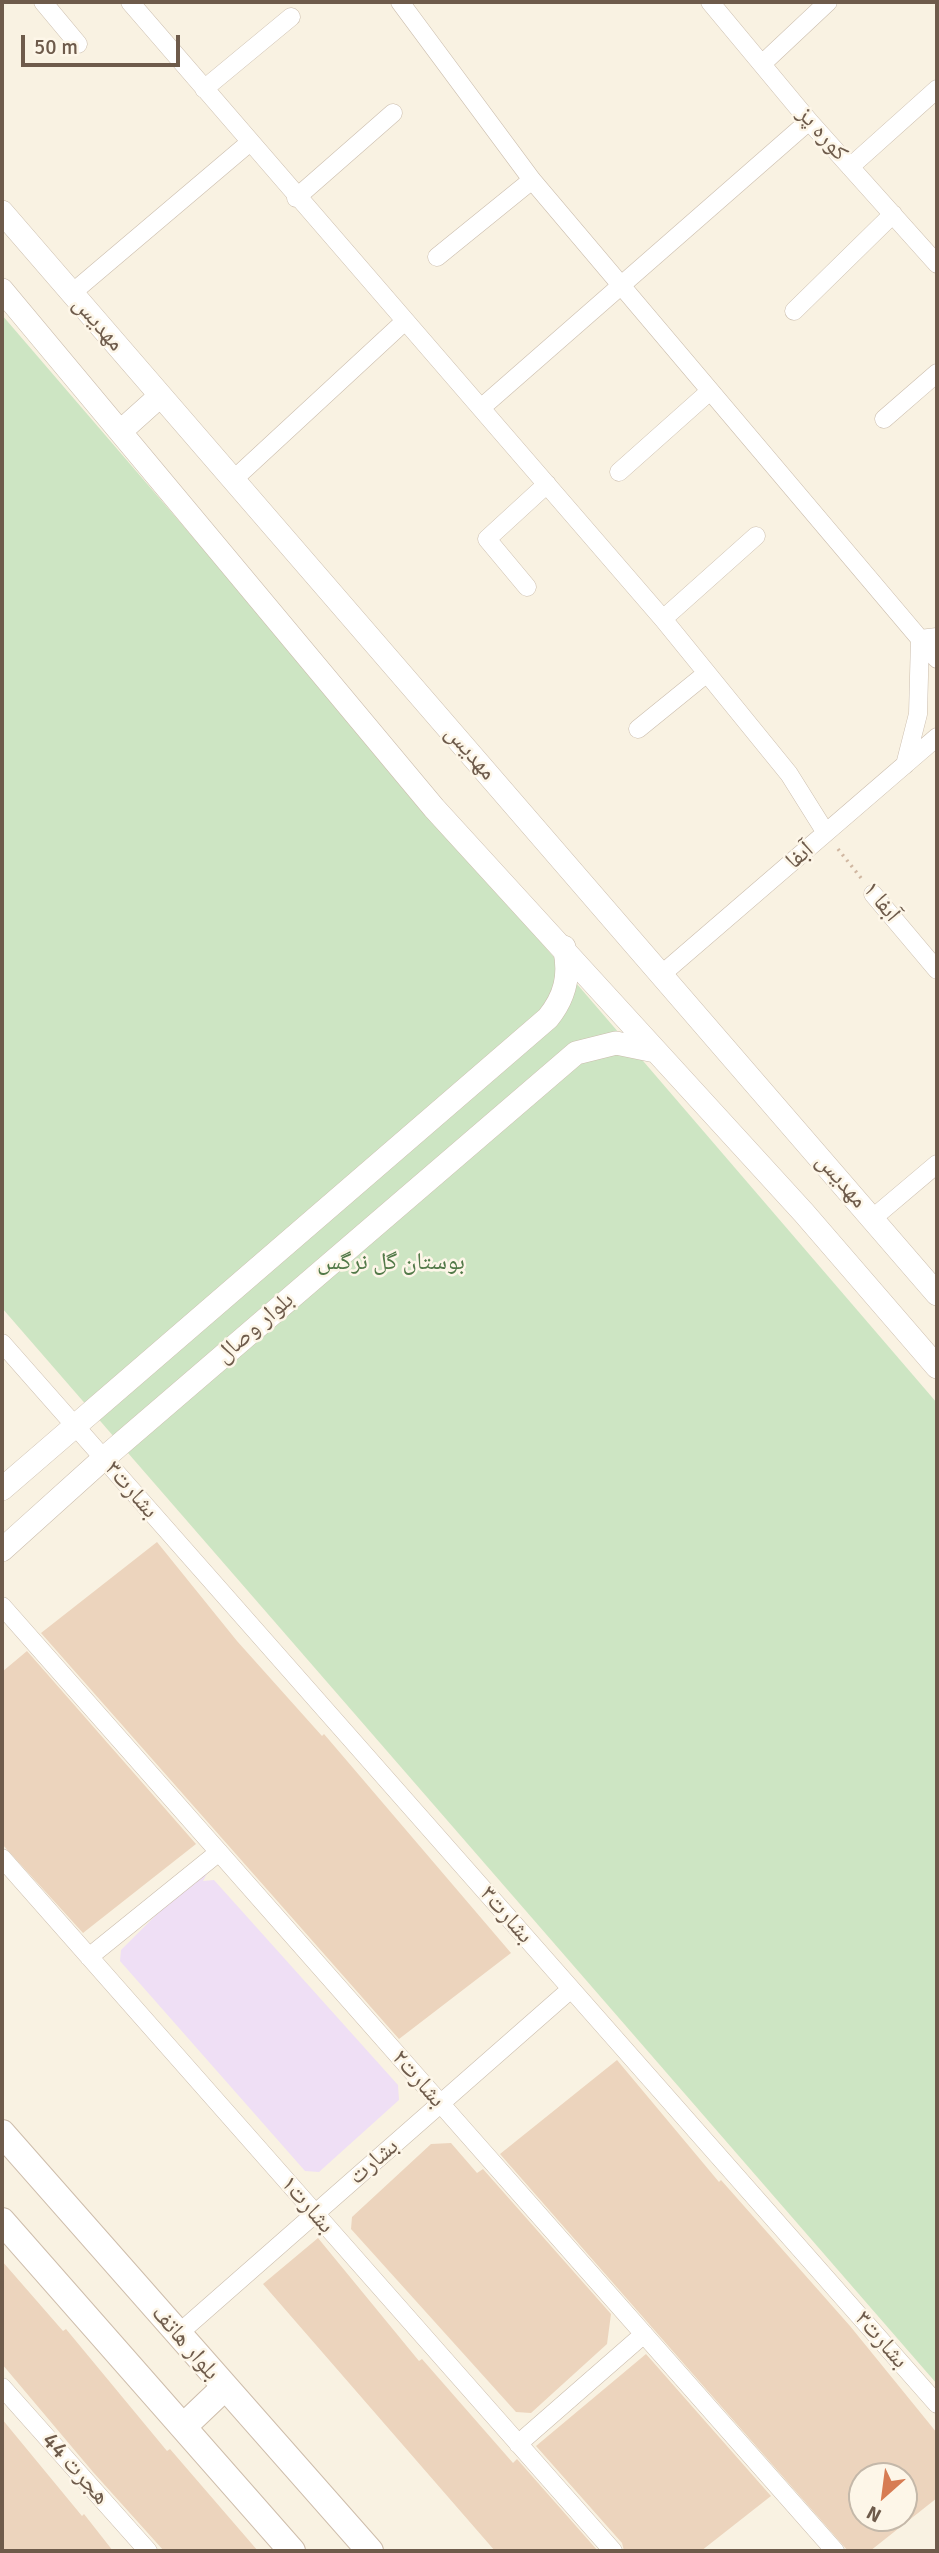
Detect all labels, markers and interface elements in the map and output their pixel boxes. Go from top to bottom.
scale bar [24,21,184,65]
text: 50 m [34,34,78,60]
street label: کوره پز [790,101,854,167]
street label: مهدیس [66,290,130,358]
street label: مهدیس [438,719,502,787]
street label: آبفا [780,836,820,876]
street label: آبفا ۱ [856,876,906,928]
street label: مهدیس [809,1147,873,1215]
park label: بوستان گل نرگس [317,1249,465,1277]
street label: بلوار وصال [210,1286,300,1370]
street label: بشارت۳ [98,1455,164,1525]
street label: بشارت۳ [473,1880,539,1950]
street label: بشارت۲ [385,2044,451,2114]
street label: بشارت [343,2133,405,2191]
street label: بشارت۱ [274,2170,340,2240]
street label: بلوار هاتف [145,2300,225,2386]
street label: بشارت۳ [848,2305,914,2375]
street label: هجرت 44 [35,2427,115,2511]
north arrow [848,2462,918,2532]
text: N [863,2500,886,2527]

